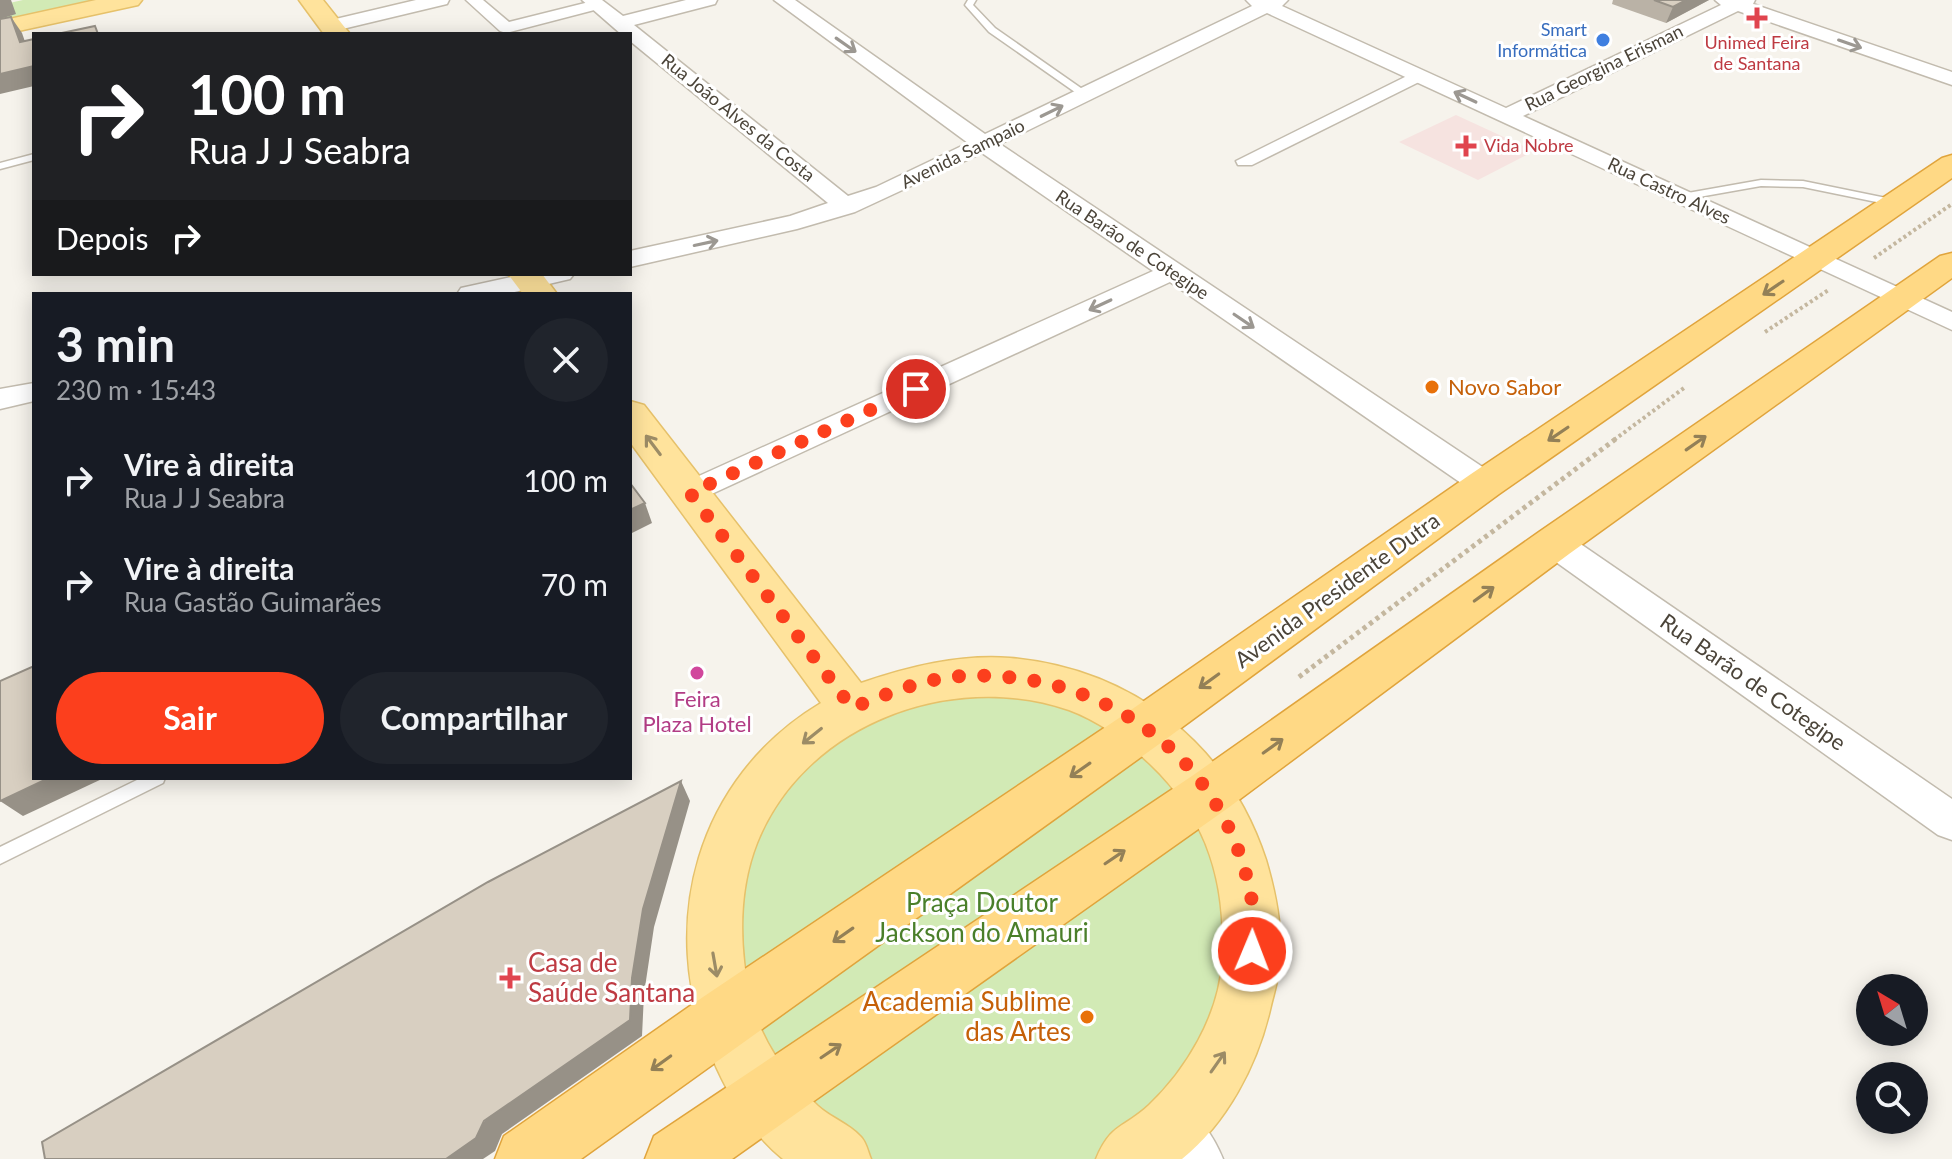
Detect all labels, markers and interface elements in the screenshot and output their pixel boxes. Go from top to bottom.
marker: Unimed Feira de Santana [1746,7,1768,29]
place label: Smart Informática [1497,18,1588,61]
street label: Rua Georgina Erisman [1521,19,1686,115]
marker: Smart Informática [1594,31,1612,49]
place label: Unimed Feira de Santana [1705,31,1809,74]
one-way arrow [835,37,857,53]
one-way arrow [1838,38,1862,52]
street label: Rua João Alves da Costa [658,49,820,186]
text: 100 m [188,60,346,127]
icon: right [56,64,160,168]
one-way arrow [1454,89,1478,104]
one-way arrow [1040,102,1064,118]
street label: Avenida Sampaio [897,114,1028,193]
text: Rua J J Seabra [188,128,411,172]
place label: Vida Nobre [1484,134,1574,156]
marker: Vida Nobre [1455,135,1477,157]
street label: Rua Castro Alves [1605,152,1734,228]
street label: Rua Barão de Cotegipe [1052,185,1213,304]
icon: right [164,216,208,260]
text: Depois [56,220,148,256]
one-way arrow [693,235,719,250]
one-way arrow [1762,280,1785,296]
one-way arrow [1089,298,1113,313]
one-way arrow [1232,313,1254,330]
text: 3 min [56,315,175,372]
button: close [524,318,608,402]
pin [882,355,950,423]
icon: arrive [894,367,938,411]
place label: Novo Sabor [1448,373,1561,400]
text: 230 m · 15:43 [56,374,216,406]
marker: Novo Sabor [1423,378,1441,396]
one-way arrow [1548,426,1570,442]
one-way arrow [645,434,662,456]
one-way arrow [1685,435,1707,451]
text: Vire à direita [124,446,294,482]
icon: right [56,458,100,502]
text: 100 m [523,462,608,498]
text: Rua J J Seabra [124,482,285,514]
street label: Avenida Presidente Dutra [1229,506,1444,673]
text: Vire à direita [124,550,294,586]
icon: right [56,562,100,606]
text: 70 m [541,566,608,602]
text: Rua Gastão Guimarães [124,586,382,618]
one-way arrow [1473,586,1495,602]
street label: Rua Barão de Cotegipe [1655,607,1851,756]
marker: Feira Plaza Hotel [688,664,706,682]
button: Sair [56,672,324,764]
button: Compartilhar [340,672,608,764]
one-way arrow [1198,673,1220,690]
place label: Feira Plaza Hotel [642,685,752,737]
one-way arrow [801,727,822,745]
one-way arrow [1262,738,1284,754]
one-way arrow [1069,762,1091,778]
one-way arrow [1103,849,1125,865]
park label: Praça Doutor Jackson do Amauri [875,886,1089,948]
position arrow [1210,909,1294,993]
one-way arrow [833,927,855,943]
place label: Casa de Saúde Santana [528,946,695,1008]
one-way arrow [708,952,723,977]
marker: Casa de Saúde Santana [499,967,521,989]
north arrow [1856,974,1928,1046]
map controls [1856,974,1928,1134]
place label: Academia Sublime das Artes [863,985,1071,1047]
marker: Academia Sublime das Artes [1078,1008,1096,1026]
one-way arrow [819,1043,841,1059]
one-way arrow [1210,1052,1227,1074]
one-way arrow [650,1055,672,1072]
button: search [1856,1062,1928,1134]

